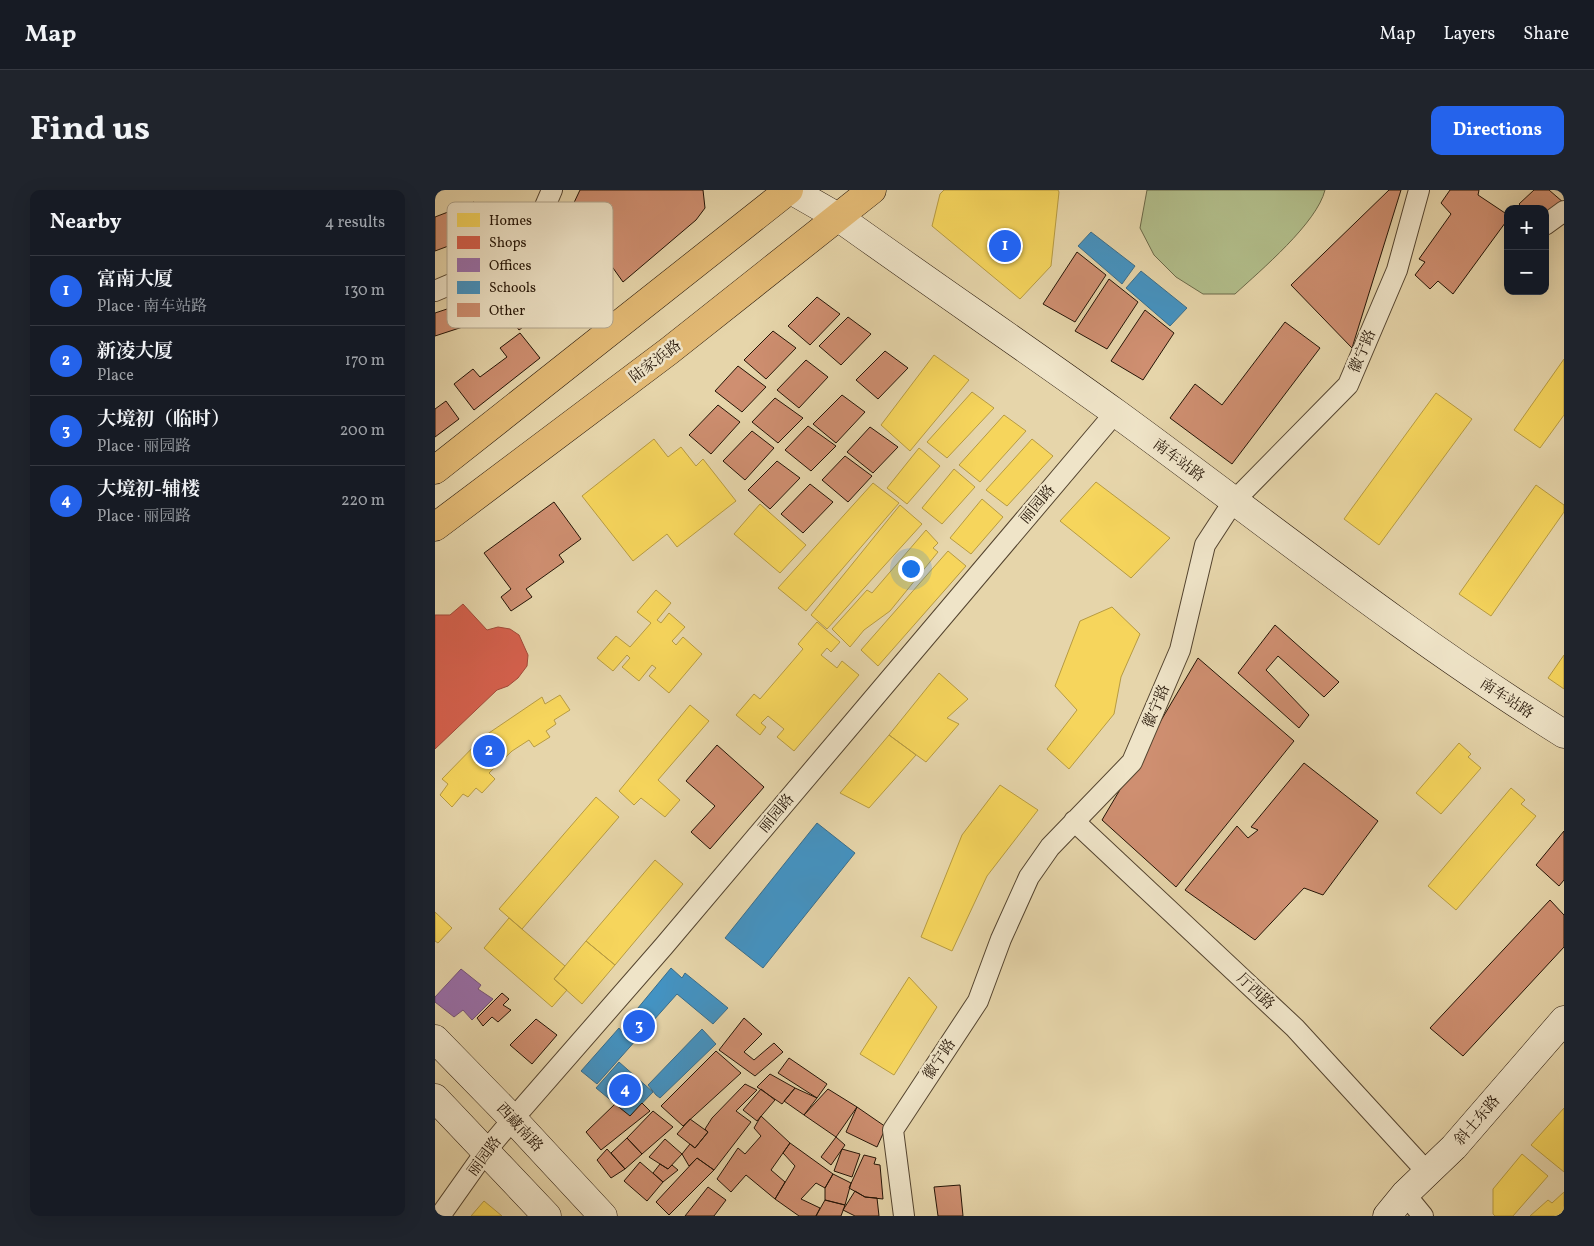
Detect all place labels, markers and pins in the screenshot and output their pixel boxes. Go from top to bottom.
pin: 1 [989,227,1021,265]
pin: 2 [473,732,505,770]
pin: 3 [623,1007,655,1045]
pin: 4 [609,1071,641,1109]

